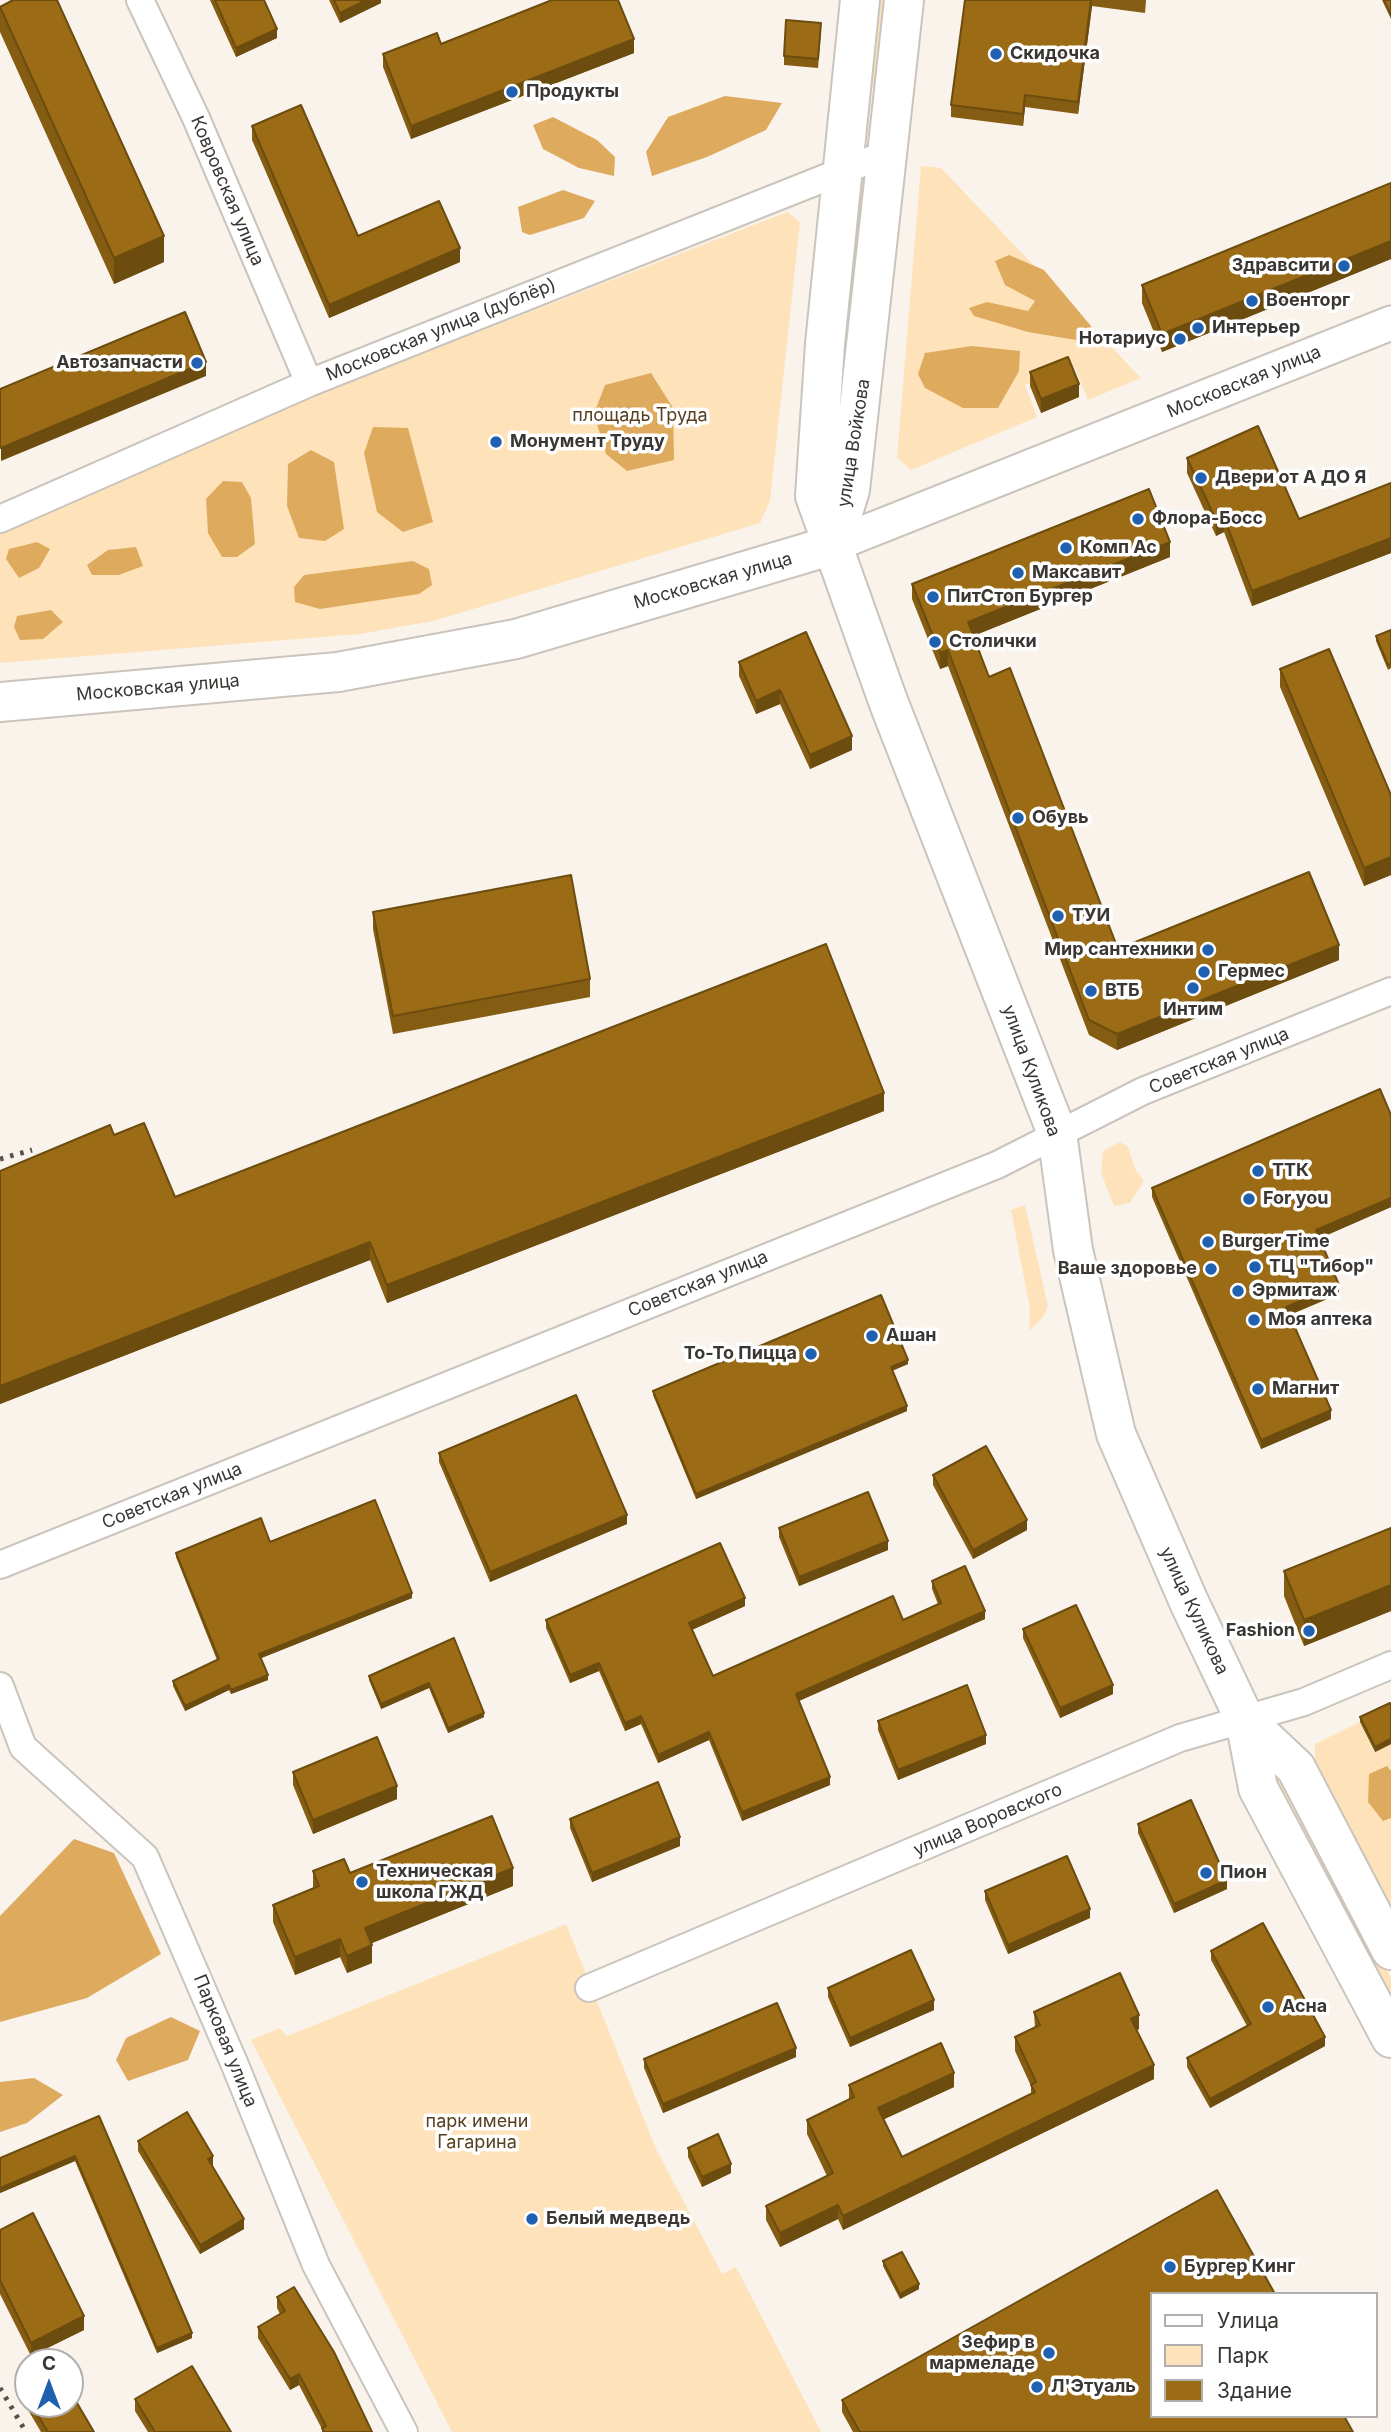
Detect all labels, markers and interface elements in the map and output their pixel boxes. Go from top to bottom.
place label: Скидочка [1010,43,1100,65]
marker: Скидочка [988,46,1004,62]
place label: Продукты [526,81,619,103]
marker: Продукты [504,84,520,100]
street label: Ковровская улица [186,113,268,269]
place label: Здравсити [1232,255,1330,277]
marker: Здравсити [1336,258,1352,274]
street label: Московская улица (дублёр) [323,274,559,386]
place label: Военторг [1266,290,1350,312]
marker: Военторг [1244,293,1260,309]
place label: Интерьер [1212,317,1300,339]
marker: Интерьер [1190,320,1206,336]
place label: Нотариус [1079,328,1166,350]
marker: Нотариус [1172,331,1188,347]
street label: Московская улица [1164,341,1324,423]
place label: Автозапчасти [56,352,183,374]
marker: Автозапчасти [189,355,205,371]
street label: улица Войкова [833,377,875,509]
park label: площадь Труда [572,405,708,427]
place label: Монумент Труду [510,431,665,453]
marker: Монумент Труду [488,434,504,450]
place label: Двери от А ДО Я [1215,467,1366,489]
marker: Двери от А ДО Я [1193,470,1209,486]
place label: Флора-Босс [1152,508,1263,530]
marker: Флора-Босс [1130,511,1146,527]
place label: Комп Ас [1080,537,1157,559]
marker: Комп Ас [1058,540,1074,556]
street label: Московская улица [631,548,795,614]
place label: Максавит [1032,562,1121,584]
marker: Максавит [1010,565,1026,581]
place label: ПитСтоп Бургер [947,586,1093,608]
marker: ПитСтоп Бургер [925,589,941,605]
place label: Столички [949,631,1037,653]
marker: Столички [927,634,943,650]
street label: Московская улица [75,670,241,706]
place label: Обувь [1032,807,1089,829]
marker: Обувь [1010,810,1026,826]
place label: ТУИ [1072,905,1110,927]
marker: ТУИ [1050,908,1066,924]
place label: Мир сантехники [1044,939,1194,961]
marker: Мир сантехники [1200,942,1216,958]
place label: Гермес [1218,961,1285,983]
marker: Гермес [1196,964,1212,980]
place label: ВТБ [1105,980,1140,1002]
marker: Интим [1185,980,1201,996]
marker: ВТБ [1083,983,1099,999]
place label: Интим [1163,999,1223,1021]
street label: улица Куликова [997,1002,1065,1140]
street label: Советская улица [1146,1023,1292,1099]
place label: ТТК [1272,1160,1309,1182]
marker: ТТК [1250,1163,1266,1179]
place label: For you [1263,1188,1328,1210]
marker: For you [1241,1191,1257,1207]
place label: Burger Time [1222,1231,1330,1253]
marker: Burger Time [1200,1234,1216,1250]
street label: Советская улица [625,1246,771,1322]
place label: ТЦ "Тибор" [1269,1256,1374,1278]
place label: Ваше здоровье [1058,1258,1197,1280]
marker: ТЦ "Тибор" [1247,1259,1263,1275]
marker: Ваше здоровье [1203,1261,1219,1277]
place label: Эрмитаж [1252,1280,1337,1302]
marker: Эрмитаж [1230,1283,1246,1299]
place label: Моя аптека [1268,1309,1372,1331]
marker: Моя аптека [1246,1312,1262,1328]
place label: Ашан [886,1325,937,1347]
marker: Ашан [864,1328,880,1344]
place label: То-То Пицца [684,1343,797,1365]
marker: То-То Пицца [803,1346,819,1362]
place label: Магнит [1272,1378,1339,1400]
marker: Магнит [1250,1381,1266,1397]
street label: Советская улица [99,1458,245,1534]
street label: улица Куликова [1155,1544,1233,1678]
place label: Fashion [1226,1620,1295,1642]
marker: Fashion [1301,1623,1317,1639]
street label: улица Воровского [910,1779,1066,1861]
place label: Техническая школа ГЖД [376,1861,493,1904]
place label: Пион [1220,1862,1267,1884]
marker: Пион [1198,1865,1214,1881]
marker: Техническая школа ГЖД [354,1874,370,1890]
street label: Парковая улица [189,1972,261,2110]
place label: Асна [1282,1996,1327,2018]
marker: Асна [1260,1999,1276,2015]
park label: парк имени Гагарина [426,2111,528,2154]
place label: Белый медведь [546,2208,690,2230]
marker: Белый медведь [524,2211,540,2227]
place label: Бургер Кинг [1184,2256,1295,2278]
marker: Бургер Кинг [1162,2259,1178,2275]
legend [1150,2292,1377,2418]
text: Улица [1217,2308,1279,2333]
place label: Зефир в мармеладе [929,2332,1035,2374]
text: Парк [1217,2343,1269,2368]
marker: Зефир в мармеладе [1041,2345,1057,2361]
north arrow [14,2348,84,2418]
text: С [42,2352,56,2375]
place label: Л'Этуаль [1051,2376,1136,2398]
text: Здание [1217,2378,1292,2403]
marker: Л'Этуаль [1029,2379,1045,2395]

